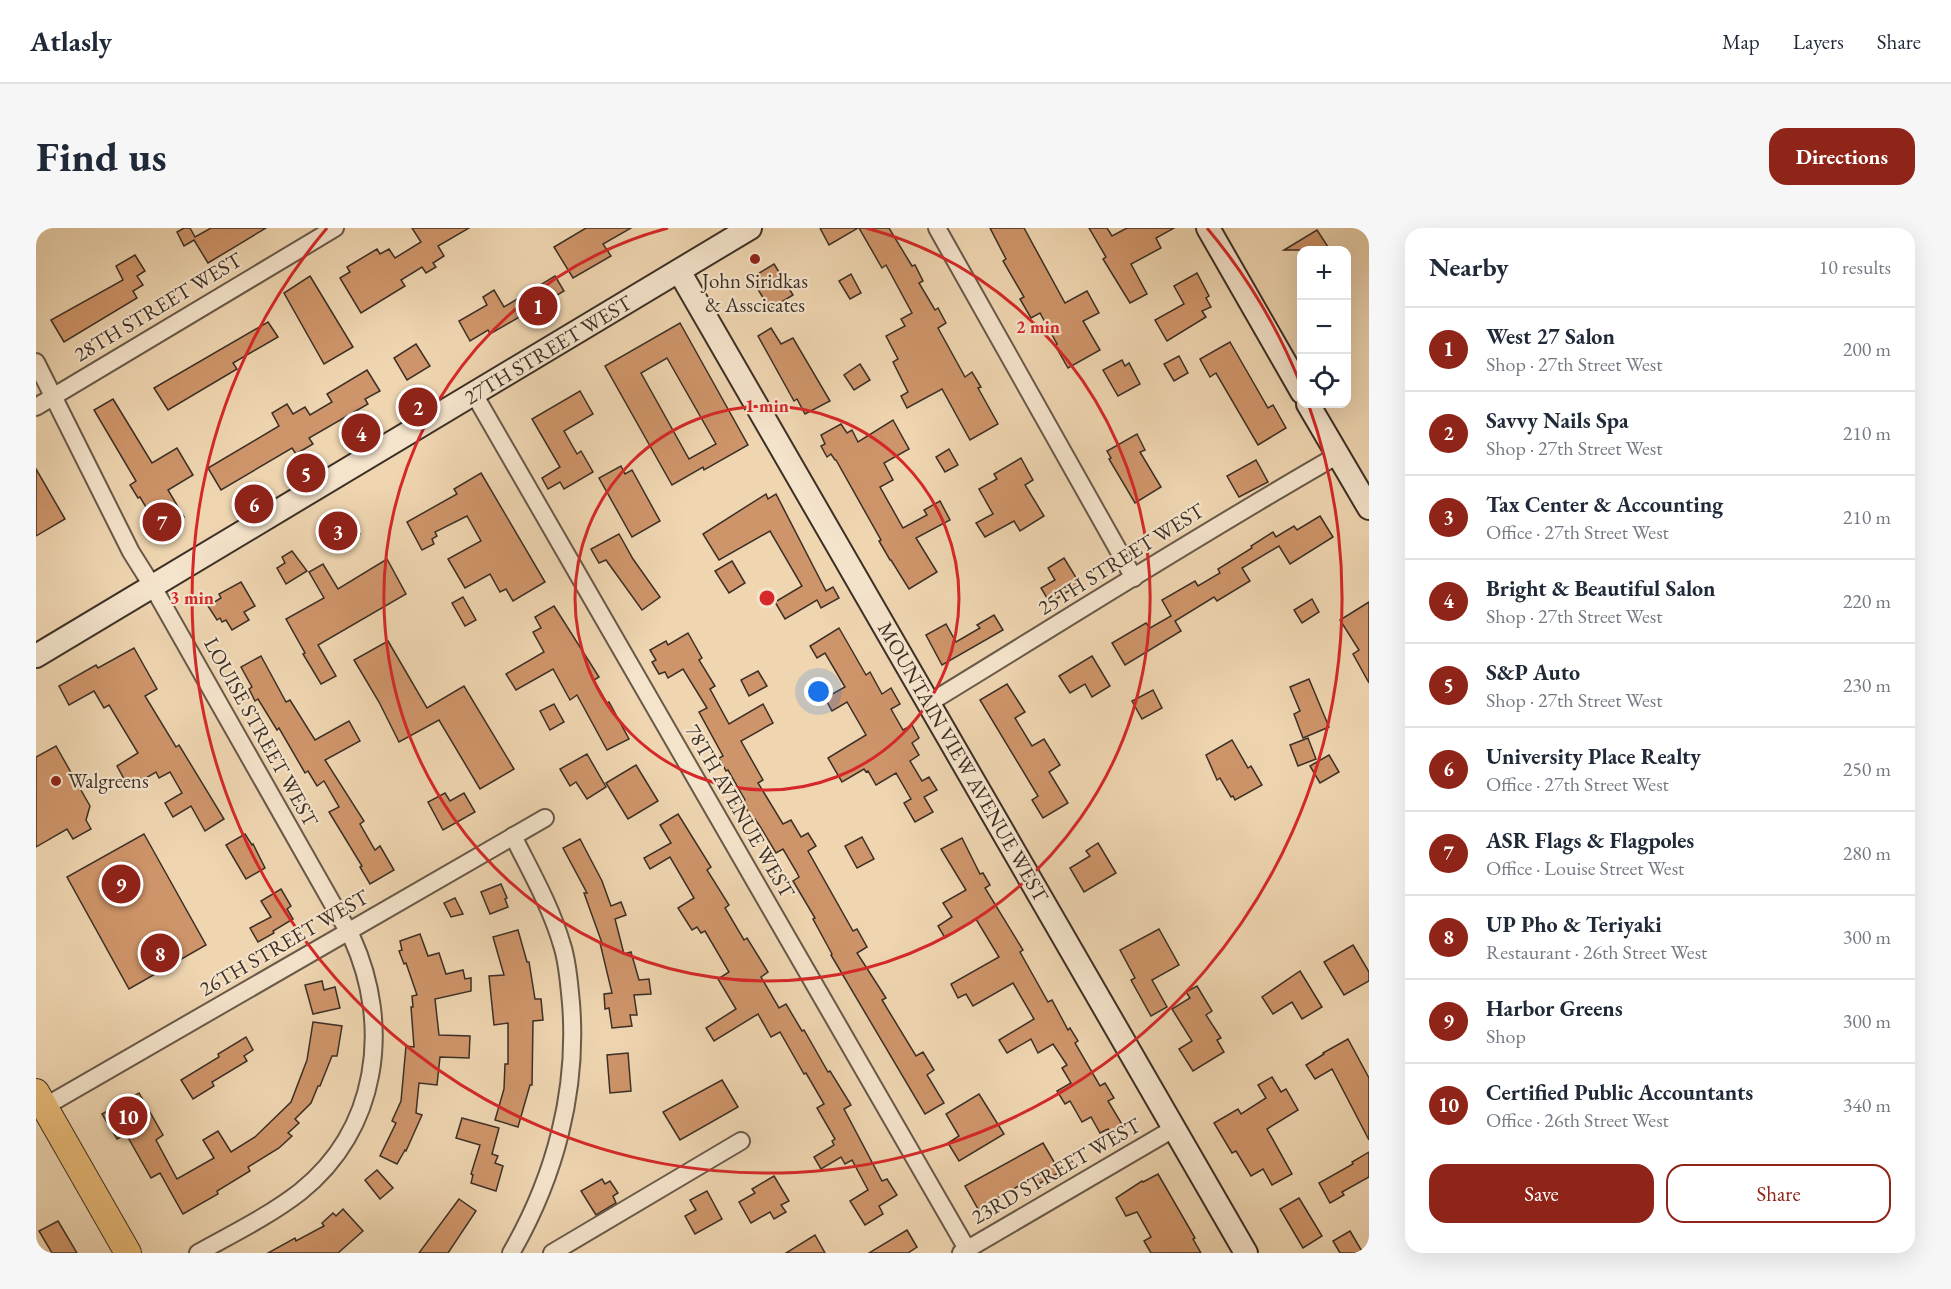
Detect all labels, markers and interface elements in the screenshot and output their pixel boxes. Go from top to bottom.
text: Atlasly [30,23,112,59]
text: Map [1722,28,1760,55]
text: Layers [1793,28,1844,55]
text: Share [1877,28,1921,55]
button: Directions [1769,128,1915,185]
text: Find us [36,129,167,184]
street label: 28TH STREET WEST [69,245,247,367]
map controls [1297,246,1351,408]
button: + [1297,246,1351,300]
text: Nearby [1429,250,1509,284]
marker: John Siridkas & Asscicates [748,252,762,266]
text: 10 results [1819,254,1891,280]
place label: John Siridkas & Asscicates [700,267,808,318]
pin: 1 [518,284,558,328]
street label: 27TH STREET WEST [459,288,637,410]
button: − [1297,300,1351,354]
text: 2 min [1016,315,1060,338]
text: West 27 Salon [1486,322,1615,351]
text: 1 [1443,336,1454,362]
text: 200 m [1843,336,1891,362]
text: Shop · 27th Street West [1486,351,1662,377]
button: locate [1297,354,1351,408]
pin: 2 [398,384,437,429]
text: 1 min [745,394,789,417]
text: Savvy Nails Spa [1486,406,1629,435]
pin: 4 [342,410,380,456]
text: 2 [1443,420,1454,446]
text: 210 m [1843,420,1891,446]
text: Shop · 27th Street West [1486,435,1662,461]
pin: 5 [286,450,326,496]
pin: 6 [234,482,274,526]
text: Tax Center & Accounting [1486,490,1723,519]
street label: 25TH STREET WEST [1033,496,1210,621]
pin: 7 [142,500,182,544]
text: 3 [1443,504,1454,530]
text: 210 m [1843,504,1891,530]
pin: 3 [318,508,358,554]
text: Office · 27th Street West [1486,519,1669,545]
text: Bright & Beautiful Salon [1486,574,1715,603]
text: 3 min [170,586,214,609]
centre of rings [757,588,777,608]
text: 4 [1443,588,1454,614]
text: 220 m [1843,588,1891,614]
text: Shop · 27th Street West [1486,603,1662,629]
street label: MOUNTAIN VIEW AVENUE WEST [872,617,1055,907]
street label: LOUISE STREET WEST [198,632,325,832]
text: S&P Auto [1486,658,1580,687]
text: 5 [1443,672,1454,698]
text: 230 m [1843,672,1891,698]
your location [804,677,833,706]
text: Shop · 27th Street West [1486,687,1662,713]
street label: 78TH AVENUE WEST [680,719,802,903]
text: University Place Realty [1486,742,1701,771]
text: 6 [1443,756,1454,782]
text: 250 m [1843,756,1891,782]
place label: Walgreens [68,767,149,794]
text: Office · 27th Street West [1486,771,1669,797]
marker: Walgreens [49,774,63,788]
text: ASR Flags & Flagpoles [1486,826,1694,855]
text: 7 [1443,840,1454,866]
text: 280 m [1843,840,1891,866]
text: Office · Louise Street West [1486,855,1684,881]
pin: 9 [102,862,140,906]
street label: 26TH STREET WEST [194,883,374,1002]
text: UP Pho & Teriyaki [1486,910,1662,939]
text: 8 [1443,924,1454,950]
text: 300 m [1843,924,1891,950]
pin: 8 [140,930,180,976]
text: Restaurant · 26th Street West [1486,939,1707,965]
text: Harbor Greens [1486,994,1623,1023]
text: 9 [1443,1008,1454,1034]
text: 300 m [1843,1008,1891,1034]
text: Shop [1486,1023,1526,1049]
text: Certified Public Accountants [1486,1078,1753,1107]
text: 10 [1438,1092,1459,1118]
text: 340 m [1843,1092,1891,1118]
pin: 10 [108,1094,148,1138]
text: Office · 26th Street West [1486,1107,1669,1133]
street label: 23RD STREET WEST [966,1111,1146,1230]
button: Save [1429,1164,1654,1223]
button: Share [1666,1164,1891,1223]

